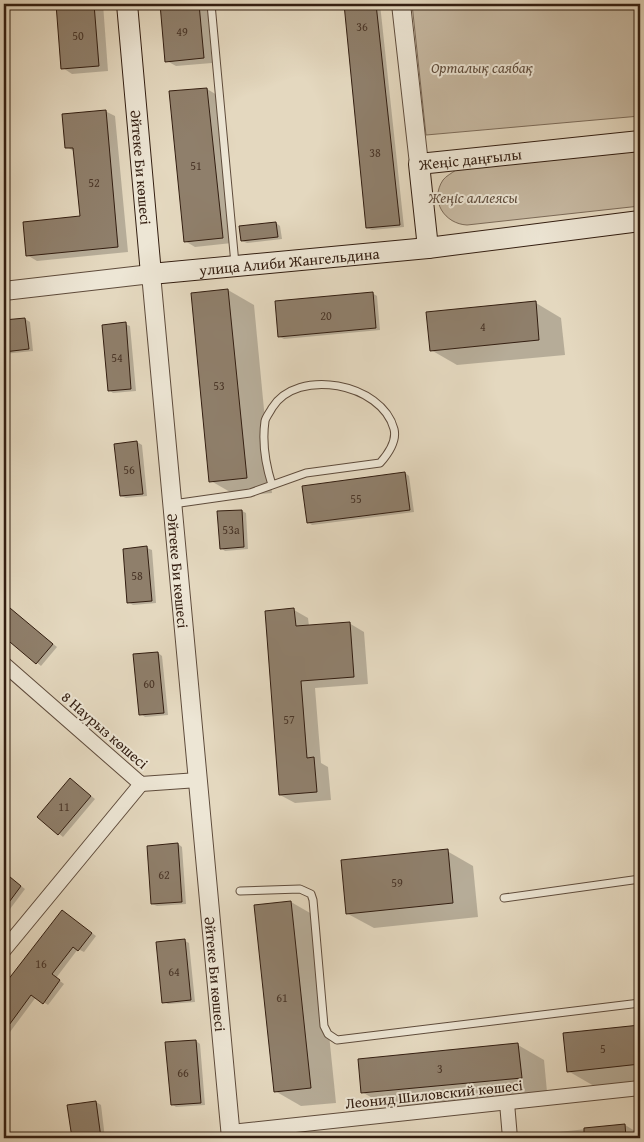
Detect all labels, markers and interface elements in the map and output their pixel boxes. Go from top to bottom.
house number: 36 [356,18,368,35]
house number: 49 [176,23,188,40]
house number: 50 [72,27,84,44]
park label: Орталық саябақ [431,57,534,78]
street label: Әйтеке Би көшесі [126,109,157,226]
street label: Жеңіс даңғылы [417,143,523,175]
house number: 38 [369,144,381,161]
house number: 51 [190,157,202,174]
house number: 52 [88,174,100,191]
park label: Жеңіс аллеясы [427,187,519,208]
street label: улица Алиби Жангельдина [197,242,381,280]
house number: 20 [320,307,332,324]
house number: 4 [480,318,486,335]
house number: 54 [111,349,123,366]
house number: 53 [213,377,225,394]
house number: 56 [123,461,135,478]
house number: 55 [350,490,362,507]
street label: Әйтеке Би көшесі [163,512,194,629]
house number: 53а [222,521,240,538]
house number: 58 [131,567,143,584]
house number: 60 [143,675,155,692]
street label: 8 Наурыз көшесі [57,687,153,773]
house number: 57 [283,711,295,728]
house number: 11 [58,798,70,815]
house number: 62 [158,866,170,883]
house number: 59 [391,874,403,891]
street label: Әйтеке Би көшесі [200,916,232,1032]
house number: 16 [35,955,47,972]
house number: 64 [168,963,180,980]
house number: 61 [276,989,288,1006]
house number: 5 [600,1040,606,1057]
house number: 3 [437,1060,443,1077]
house number: 66 [177,1064,189,1081]
street label: Леонид Шиловский көшесі [344,1074,524,1114]

